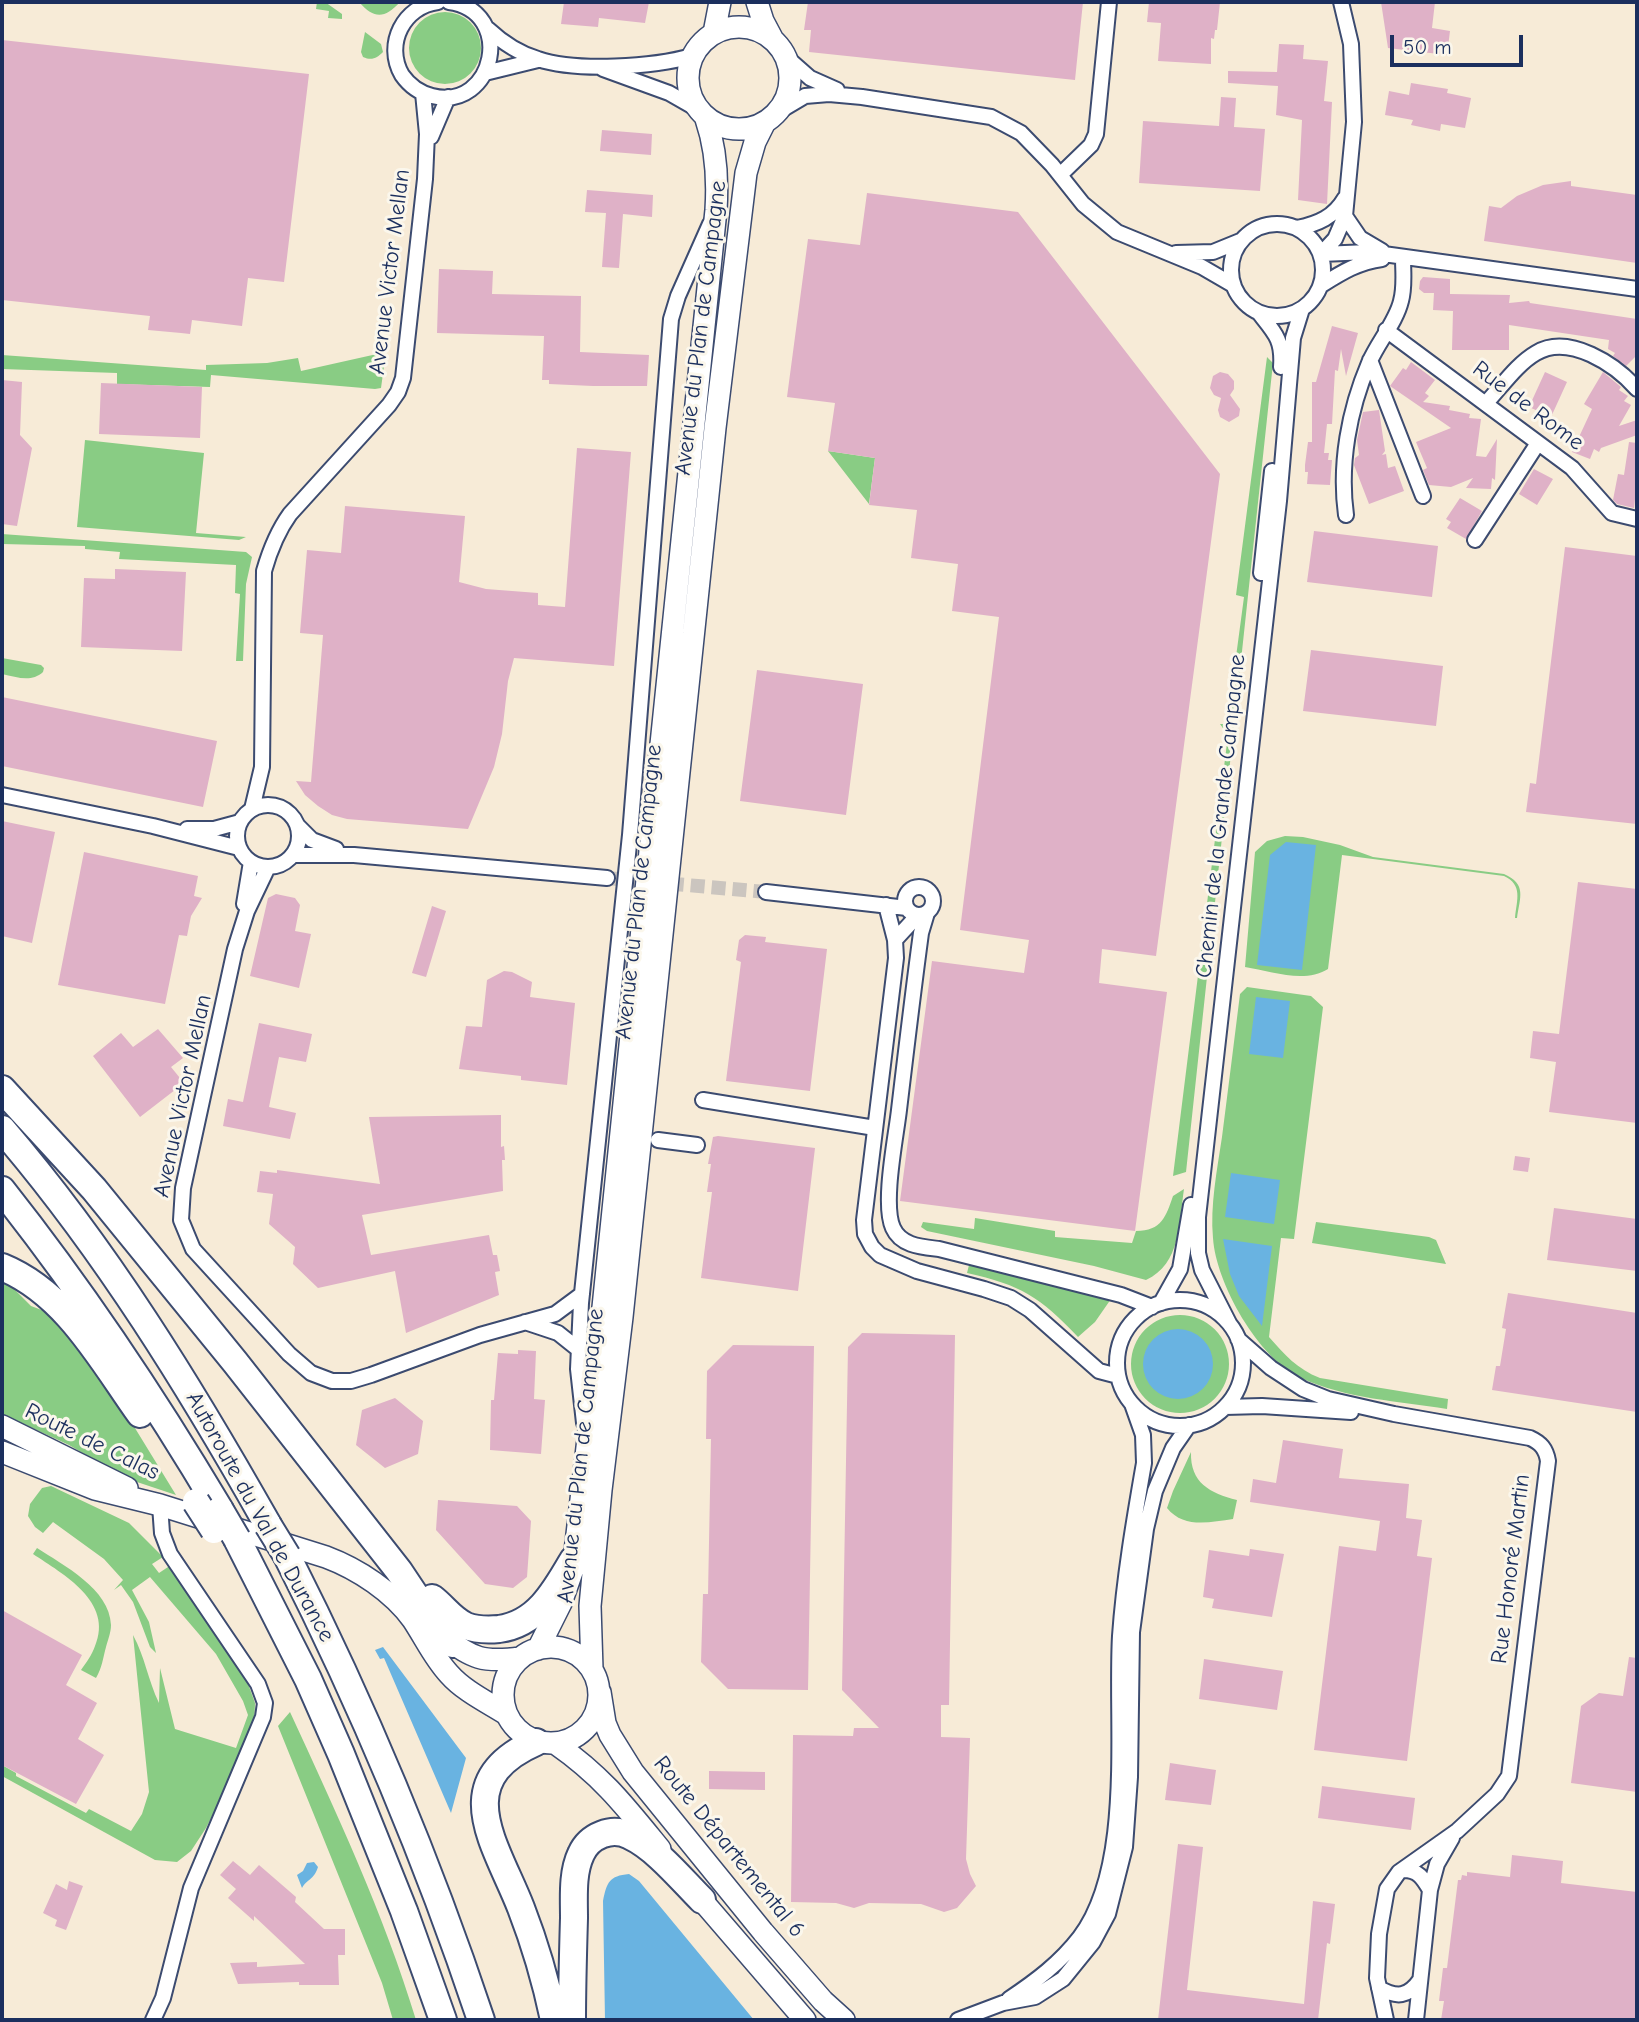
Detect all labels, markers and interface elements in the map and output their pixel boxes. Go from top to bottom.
scale bar [1394,21,1527,65]
text: 50 m [1403,35,1452,59]
street label: Avenue Victor Mellan [364,168,416,376]
street label: Avenue du Plan de Campagne [669,179,733,477]
street label: Rue de Rome [1467,355,1589,457]
street label: Chemin de la Grande Campagne [1190,653,1252,979]
street label: Avenue du Plan de Campagne [610,743,668,1041]
street label: Avenue Victor Mellan [148,992,218,1200]
street label: Avenue du Plan de Campagne [552,1307,610,1605]
street label: Autoroute du Val de Durance [180,1387,340,1647]
street label: Route de Calas [20,1398,164,1486]
street label: Rue Honoré Martin [1486,1473,1536,1665]
street label: Route Départemental 6 [647,1751,811,1943]

